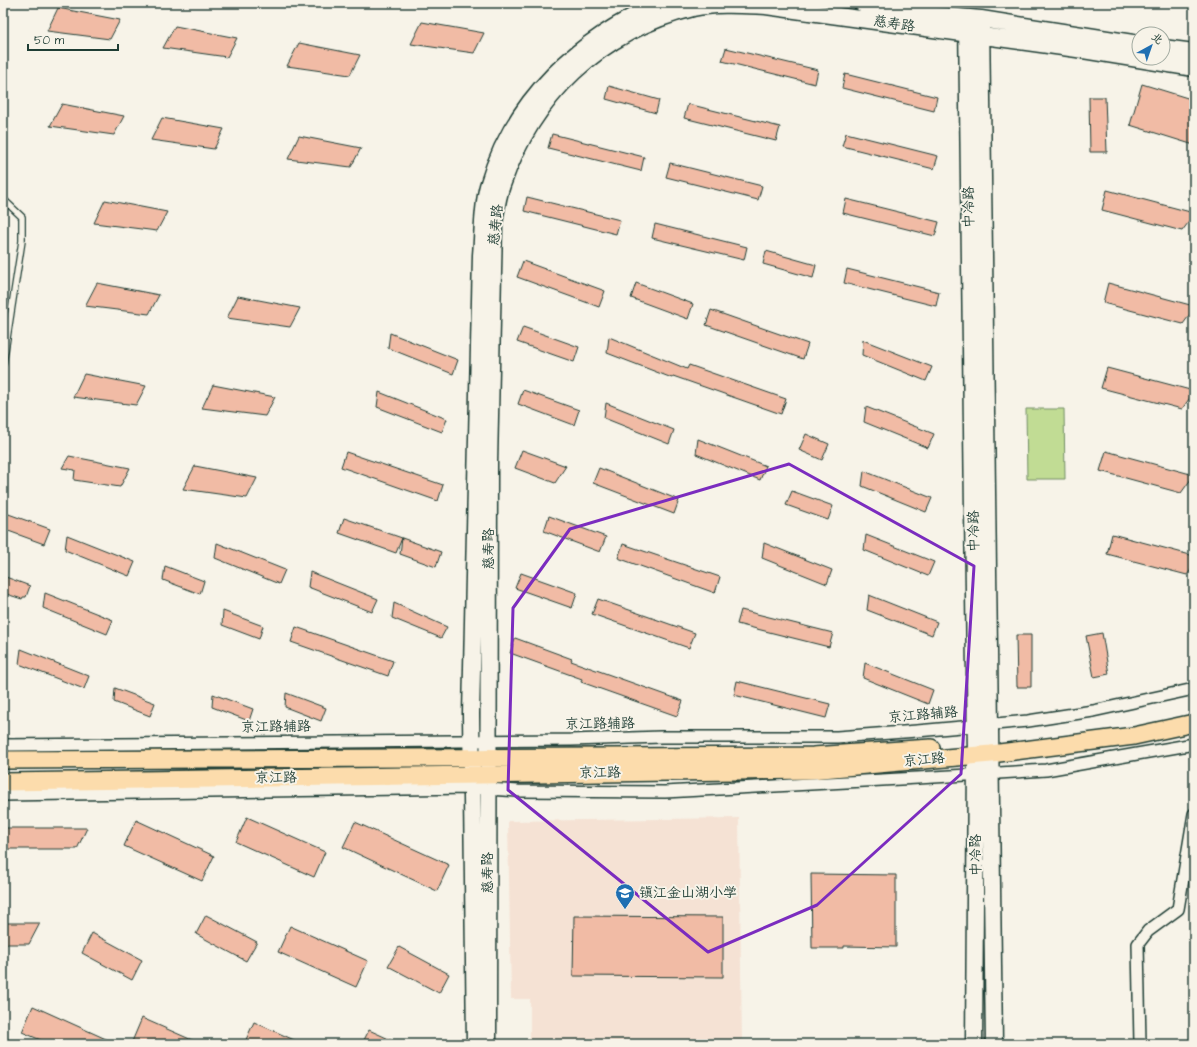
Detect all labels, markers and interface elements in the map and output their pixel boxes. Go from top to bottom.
street label: 慈寿路 [872,11,916,37]
scale bar [28,26,118,52]
north arrow [1131,26,1171,66]
text: 北 [1148,29,1166,48]
text: 50 m [34,32,65,49]
street label: 中冷路 [959,186,979,228]
street label: 慈寿路 [484,203,508,247]
street label: 中冷路 [964,510,984,552]
street label: 慈寿路 [479,528,499,570]
street label: 京江路辅路 [887,702,959,728]
street label: 京江路辅路 [565,713,635,735]
street label: 京江路辅路 [241,716,311,738]
street label: 京江路 [902,748,946,772]
street label: 京江路 [579,763,621,783]
street label: 京江路 [255,768,297,788]
street label: 中冷路 [966,834,986,876]
street label: 慈寿路 [478,852,498,894]
school or university icon: 镇江金山湖小学 [614,882,636,910]
place label: 镇江金山湖小学 [639,883,737,903]

